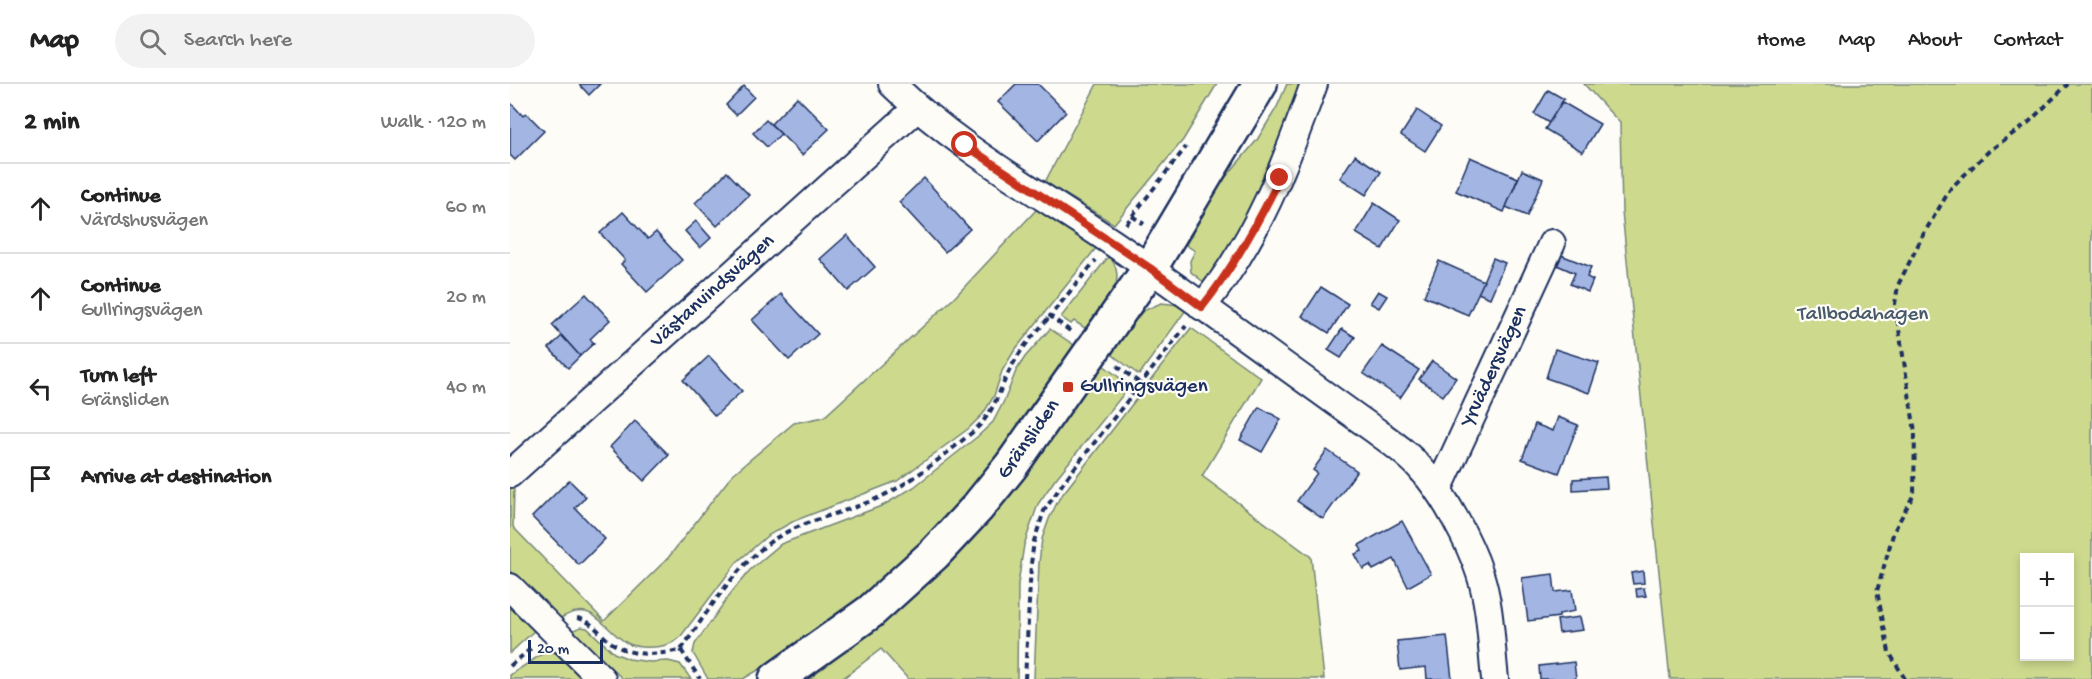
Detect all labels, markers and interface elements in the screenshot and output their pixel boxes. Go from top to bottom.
search box [115,14,535,68]
text: Map [30,25,79,58]
icon: search [136,25,169,58]
text: Search here [184,28,292,54]
text: Home [1757,29,1805,54]
text: Map [1838,29,1875,54]
text: About [1908,29,1961,54]
text: Contact [1994,29,2062,54]
text: 2 min [24,108,79,139]
text: Walk · 120 m [381,112,486,135]
route start [951,131,977,157]
route end [1266,164,1292,190]
text: Continue [81,184,161,210]
icon: ahead [24,192,57,225]
text: 60 m [446,197,486,220]
text: Värdshusvägen [81,210,208,233]
street label: Västanvindsvägen [645,229,780,355]
text: Continue [81,274,161,300]
icon: ahead [24,282,57,315]
text: 20 m [446,287,486,310]
text: Gullringsvägen [81,300,203,323]
street label: Yrvädersvägen [1456,302,1534,433]
park label: Tallbodahagen [1797,303,1928,328]
text: Turn left [81,364,155,390]
icon: left [24,372,57,405]
place label: Gullringsvägen [1080,375,1208,400]
text: 40 m [446,377,486,400]
marker: Gullringsvägen [1061,380,1075,394]
text: Gränsliden [81,390,169,413]
street label: Gränsliden [992,395,1066,485]
icon: arrive [24,462,57,495]
text: Arrive at destination [81,465,271,491]
map controls [2020,553,2074,661]
button: + [2020,553,2074,607]
button: − [2020,607,2074,661]
scale bar [528,637,603,664]
text: 20 m [537,641,569,660]

